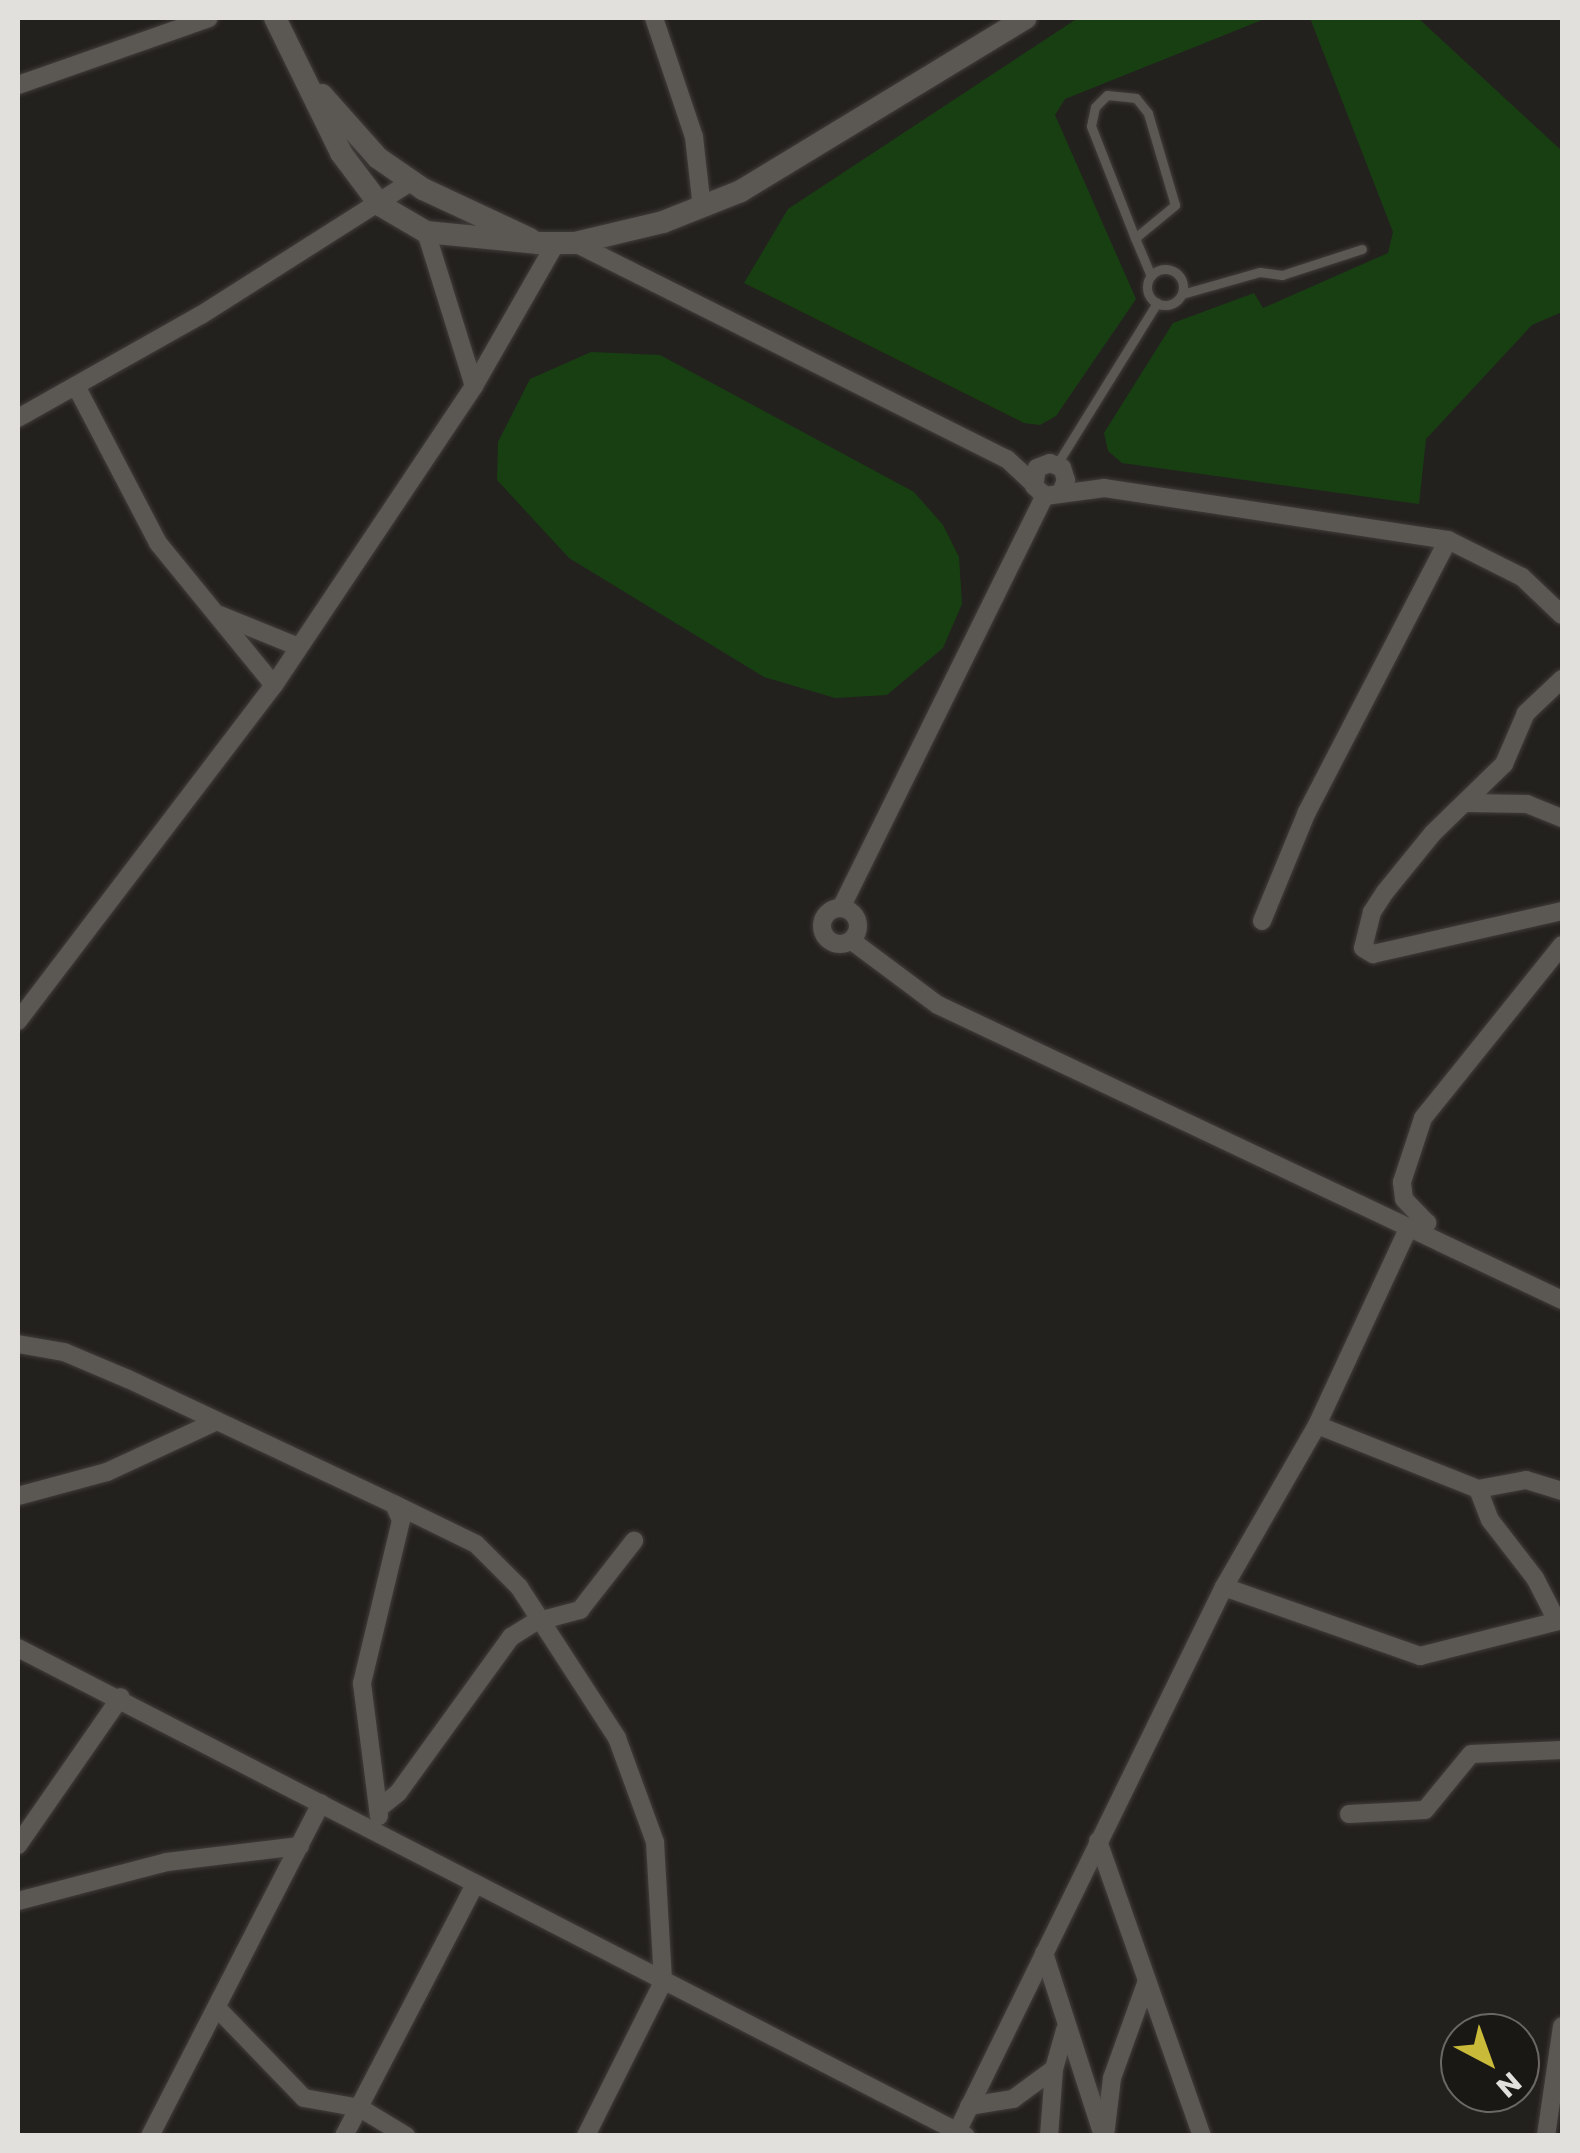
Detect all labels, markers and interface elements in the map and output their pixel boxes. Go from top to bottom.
north arrow [1440,2013,1540,2113]
text: N [1488,2063,1529,2106]

